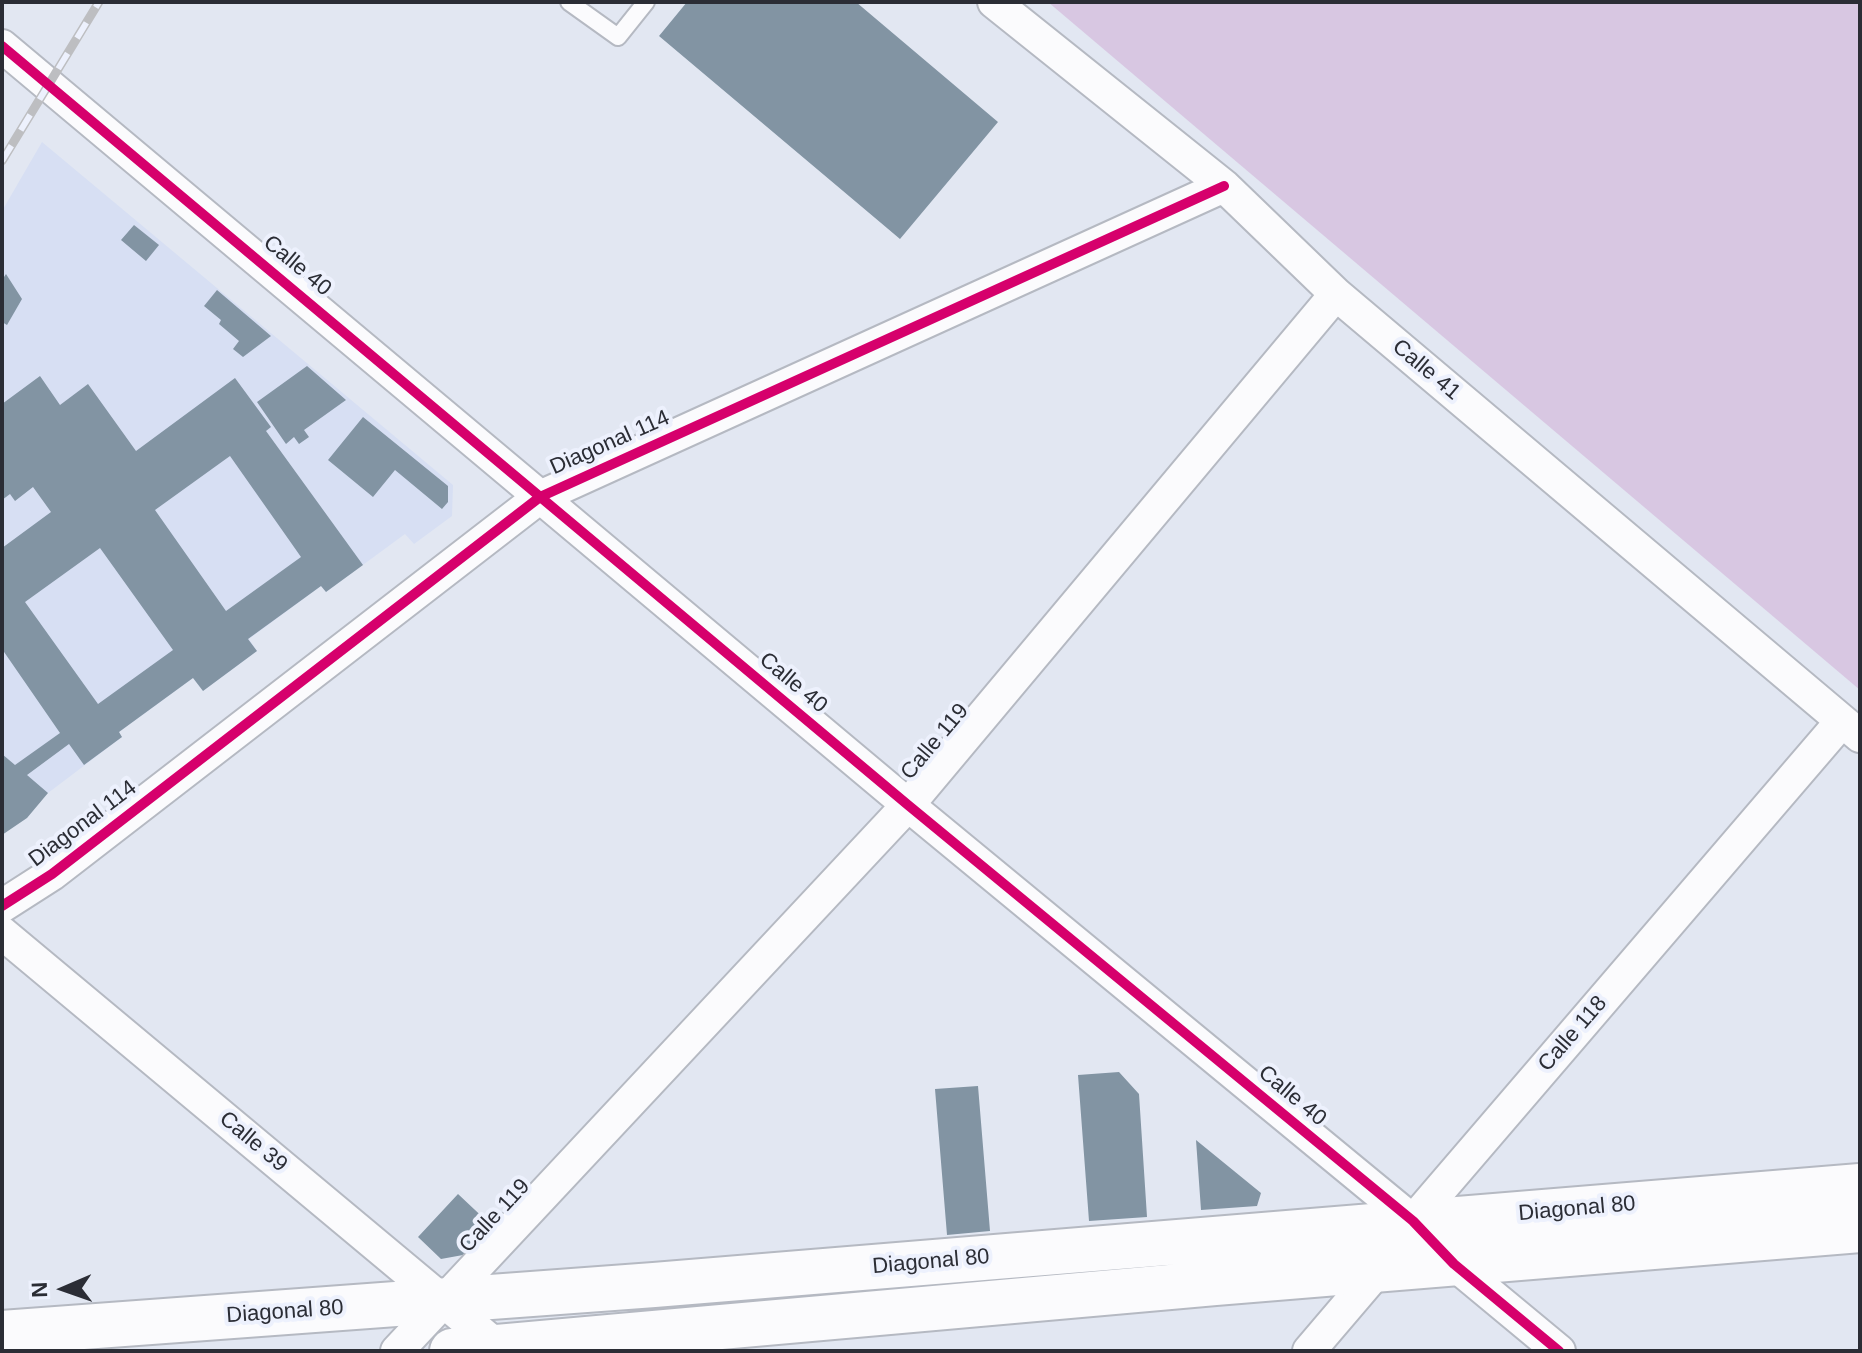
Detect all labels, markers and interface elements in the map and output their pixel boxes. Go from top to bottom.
street label: Calle 40 [258,230,336,302]
street label: Calle 41 [1387,334,1465,406]
street label: Diagonal 114 [546,405,674,481]
street label: Calle 40 [754,647,832,719]
street label: Calle 119 [896,699,974,785]
street label: Diagonal 114 [24,775,142,873]
street label: Calle 118 [1533,991,1613,1077]
street label: Calle 40 [1253,1060,1331,1132]
street label: Calle 39 [214,1106,292,1178]
street label: Calle 119 [454,1174,536,1258]
street label: Diagonal 80 [1517,1191,1637,1227]
street label: Diagonal 80 [871,1244,991,1280]
north arrow [24,1249,104,1329]
text: N [27,1281,52,1298]
street label: Diagonal 80 [226,1295,344,1329]

